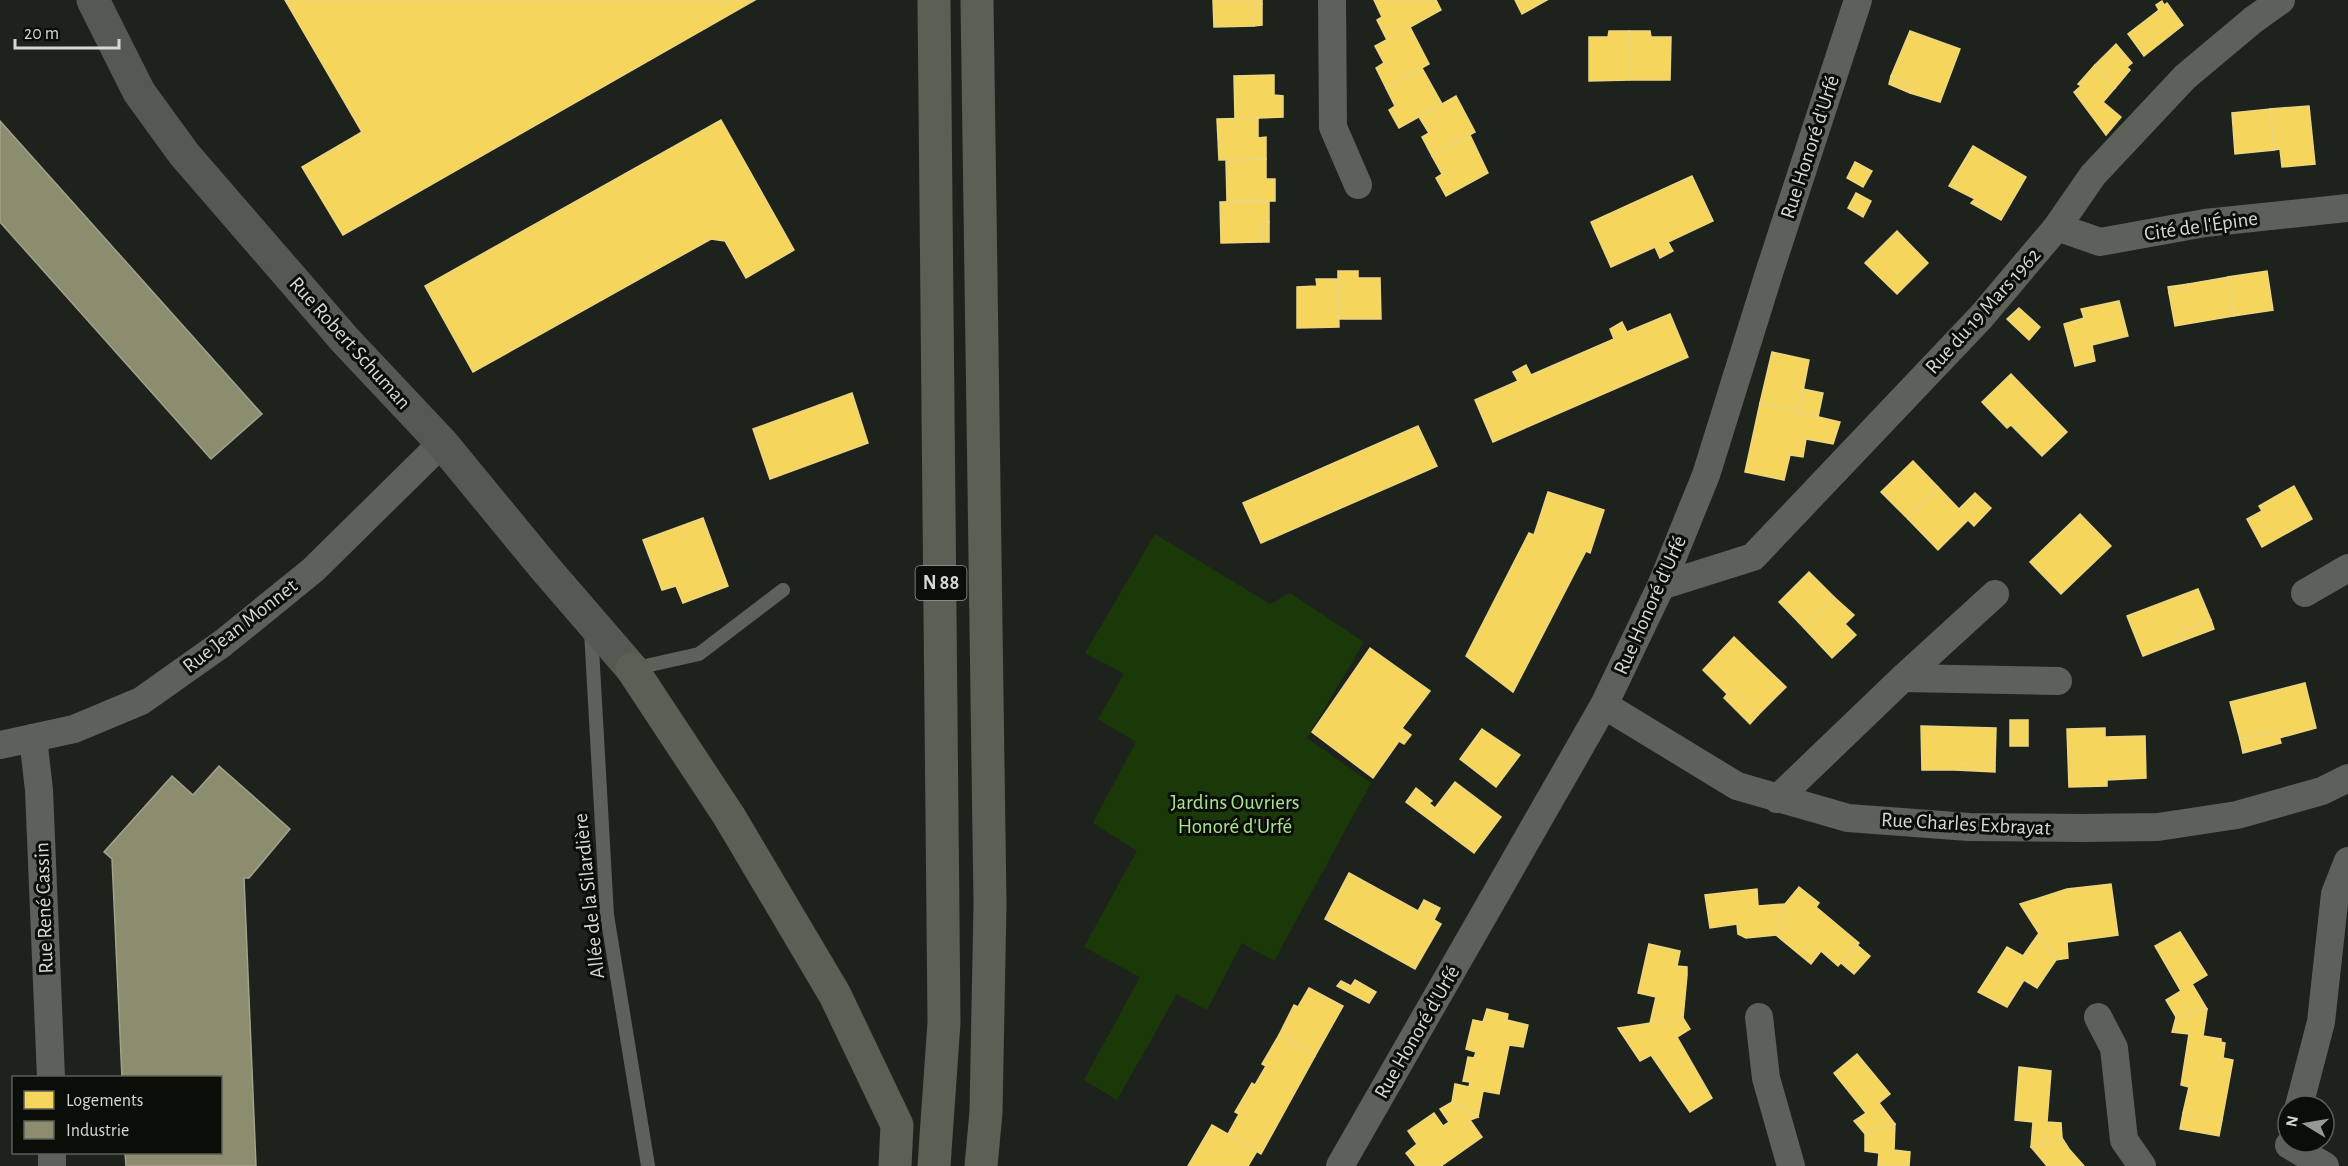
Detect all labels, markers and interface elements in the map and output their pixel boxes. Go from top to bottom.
scale bar [15,12,118,50]
text: 20 m [24,25,59,43]
street label: Rue Honoré d'Urfé [1777,73,1843,221]
street label: Cité de l'Épine [2142,206,2259,244]
street label: Rue du 19 Mars 1962 [1921,244,2045,378]
street label: Rue Robert Schuman [285,273,415,413]
street label: Rue Honoré d'Urfé [1610,532,1690,678]
road number: N 88 [916,566,966,600]
street label: Rue Jean Monnet [179,575,301,677]
park label: Jardins Ouvriers Honoré d'Urfé [1170,792,1300,837]
street label: Rue Charles Exbrayat [1880,809,2052,839]
street label: Allée de la Silardière [570,812,608,980]
street label: Rue René Cassin [31,842,57,974]
street label: Rue Honoré d'Urfé [1371,962,1463,1102]
legend [12,1076,222,1154]
text: Logements [66,1092,144,1110]
north arrow [2276,1094,2336,1154]
text: N [2283,1114,2301,1128]
text: Industrie [66,1122,129,1140]

